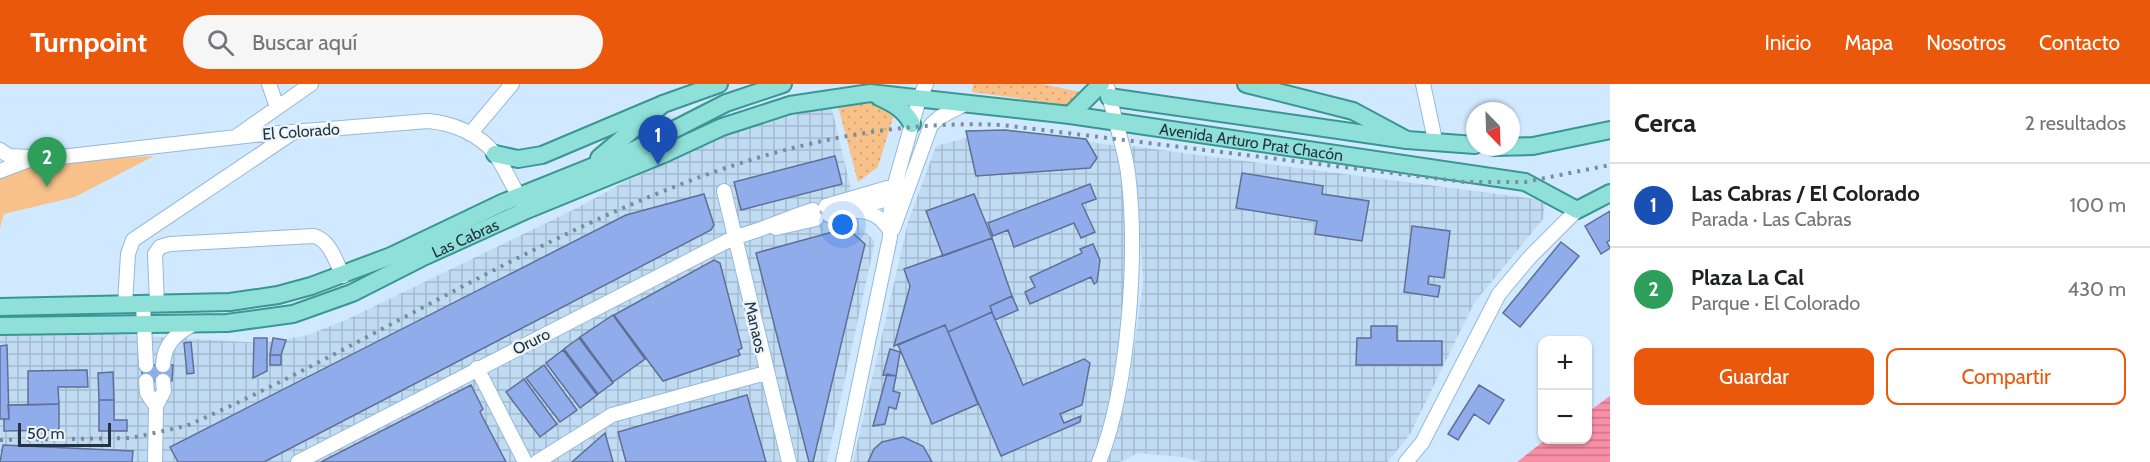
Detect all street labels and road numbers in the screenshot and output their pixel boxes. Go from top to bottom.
street label: El Colorado [262,119,341,144]
street label: Avenida Arturo Prat Chacón [1158,119,1345,165]
street label: Las Cabras [429,215,502,262]
street label: Manaos [740,299,771,355]
street label: Oruro [509,324,553,359]

